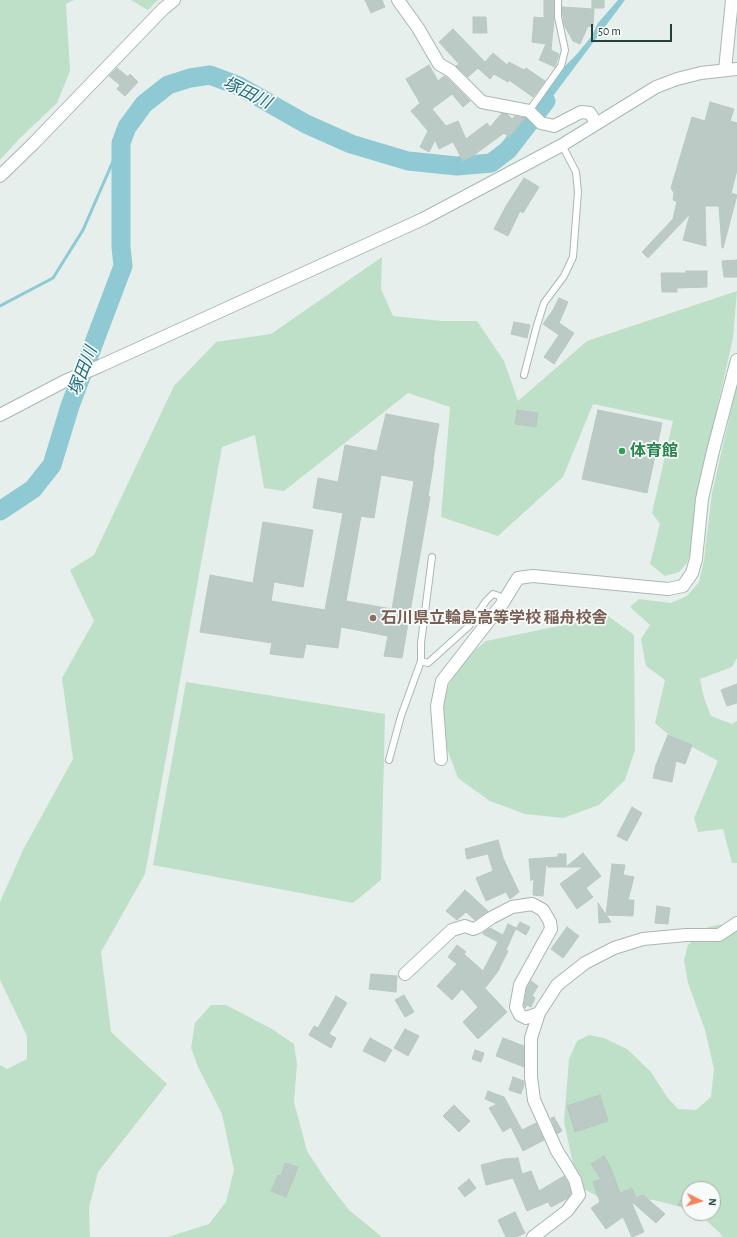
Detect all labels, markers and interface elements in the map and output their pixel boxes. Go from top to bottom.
scale bar [593,16,674,42]
text: 50 m [598,25,621,37]
water label: 塚田川 [220,73,274,113]
water label: 塚田川 [64,344,102,398]
place label: 体育館 [630,441,678,461]
marker: 体育館 [617,446,627,456]
place label: 石川県立輪島高等学校 稲舟校舎 [381,608,607,628]
marker: 石川県立輪島高等学校 稲舟校舎 [368,613,378,623]
north arrow [681,1181,721,1221]
text: N [707,1198,718,1206]

